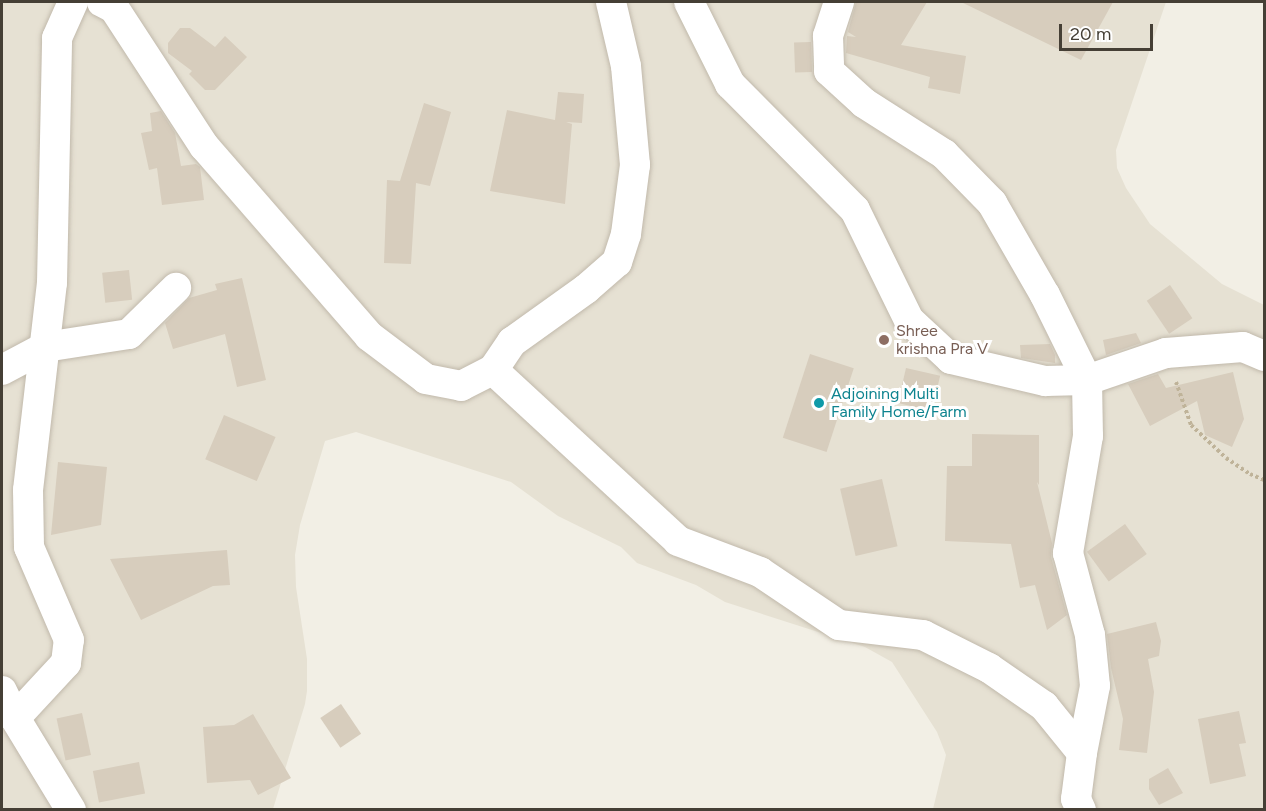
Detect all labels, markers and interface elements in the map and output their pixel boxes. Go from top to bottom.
scale bar [1062,12,1156,50]
text: 20 m [1070,23,1111,45]
place label: Shree krishna Pra V [896,321,988,359]
marker: Shree krishna Pra V [877,333,891,347]
place label: Adjoining Multi Family Home/Farm [831,384,967,422]
marker: Adjoining Multi Family Home/Farm [812,396,826,410]

